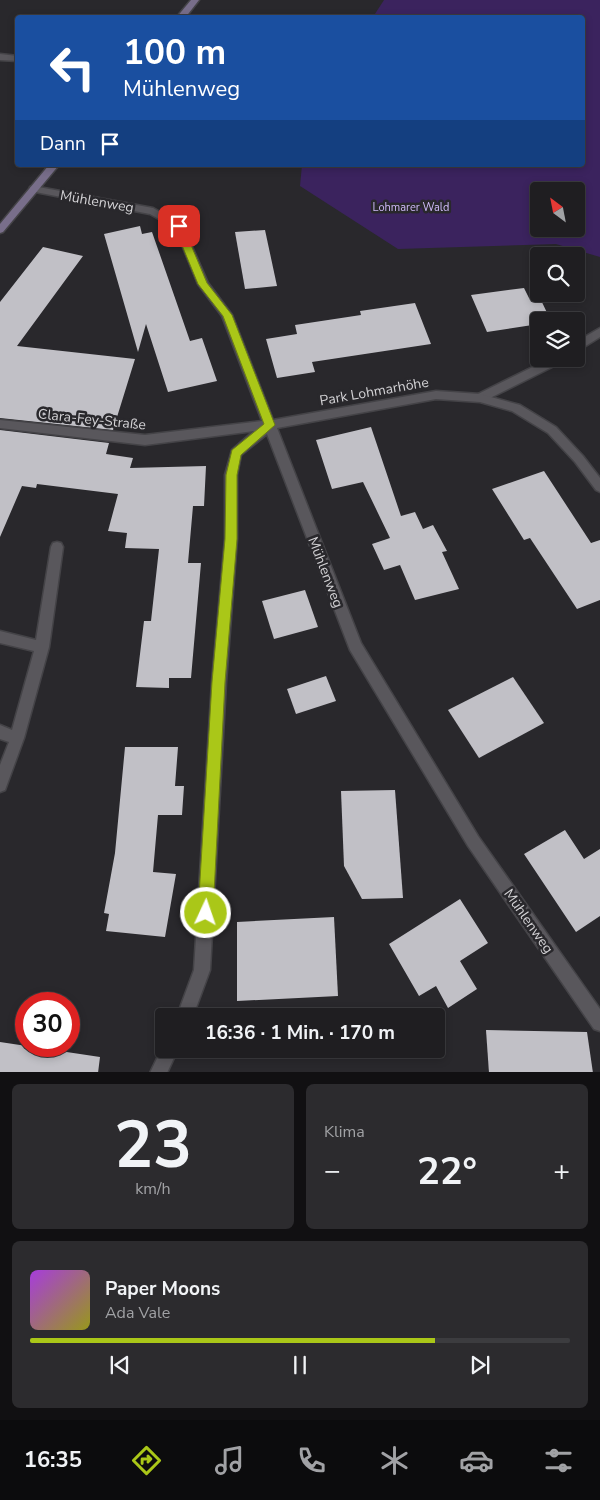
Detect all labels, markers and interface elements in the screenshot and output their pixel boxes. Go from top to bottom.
text: 100 m [123,29,226,76]
icon: left [40,35,105,100]
text: Mühlenweg [123,74,240,104]
icon: arrive [96,130,124,158]
text: Dann [40,131,86,157]
north arrow [530,182,585,238]
map controls [530,182,585,367]
street label: Mühlenweg [59,186,135,217]
park label: Lohmarer Wald [373,200,449,215]
pin [158,205,200,247]
icon: arrive [165,212,193,240]
button: search [530,247,585,302]
button: layers [530,312,585,367]
street label: Park Lohmarhöhe [318,373,430,410]
street label: Clara-Fey-Straße [37,404,147,435]
street label: Mühlenweg [303,534,348,610]
street label: Mühlenweg [499,885,558,957]
position arrow [179,886,231,938]
speed limit sign: 30 [15,992,80,1057]
text: 16:36 · 1 Min. · 170 m [205,1020,395,1046]
text: 23 [114,1101,192,1190]
text: Klima [324,1121,365,1143]
text: 22° [417,1146,477,1197]
text: − [324,1152,341,1190]
text: + [553,1152,570,1190]
text: km/h [135,1178,171,1200]
text: Paper Moons [105,1276,220,1302]
text: Ada Vale [105,1302,170,1324]
icon: previous [106,1351,134,1379]
icon: pause [286,1351,314,1379]
icon: next [466,1351,494,1379]
icon: directions [129,1443,164,1478]
icon: music [212,1443,247,1478]
icon: phone [294,1443,329,1478]
icon: climate [377,1443,412,1478]
icon: car [459,1443,494,1478]
icon: filters [541,1443,576,1478]
text: 16:35 [24,1445,82,1475]

